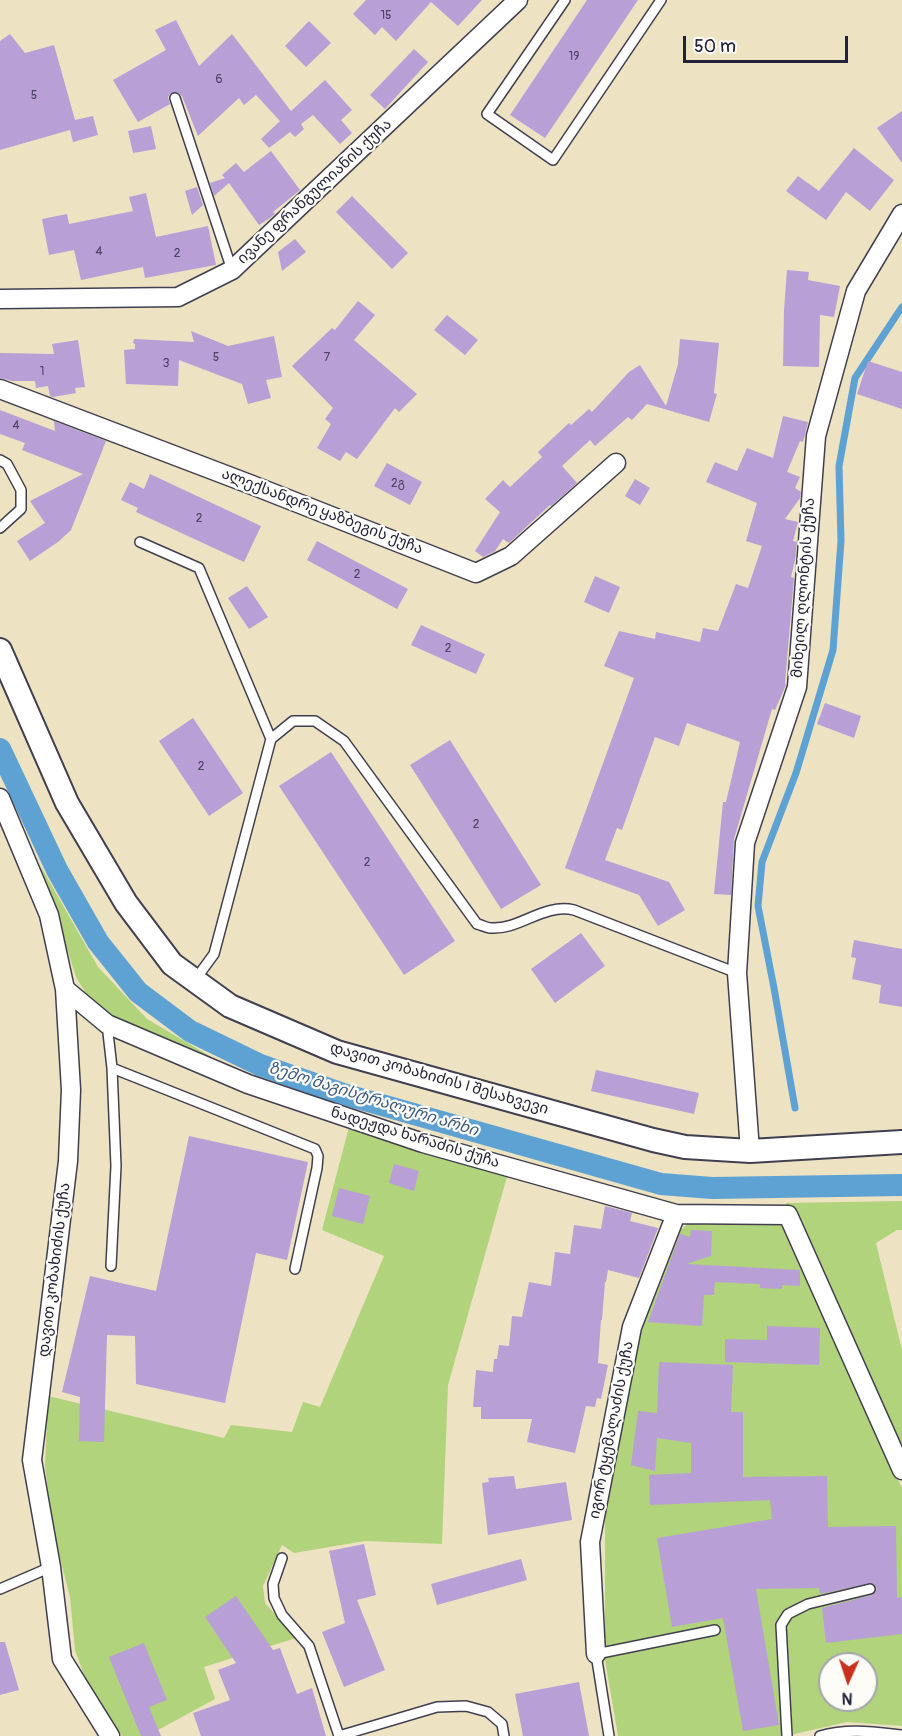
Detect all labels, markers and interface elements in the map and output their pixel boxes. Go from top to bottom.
house number: 15 [380,9,392,23]
scale bar [686,24,851,62]
text: 50 m [694,35,736,58]
house number: 19 [569,50,579,64]
house number: 6 [216,73,222,87]
house number: 5 [31,89,37,103]
street label: ივანე ფრანგულიანის ქუჩა [234,116,396,268]
house number: 4 [96,245,102,259]
house number: 2 [174,247,180,261]
house number: 5 [213,351,219,365]
house number: 7 [324,351,330,365]
house number: 3 [163,357,169,371]
house number: 1 [40,365,44,379]
house number: 4 [13,419,19,433]
street label: ალექსანდრე ყაზბეგის ქუჩა [219,465,425,559]
house number: 2გ [391,477,405,491]
street label: მიხეილ ღლონტის ქუჩა [789,497,819,679]
house number: 2 [196,512,202,526]
house number: 2 [354,568,360,582]
house number: 2 [445,642,451,656]
house number: 2 [198,760,204,774]
house number: 2 [473,818,479,832]
house number: 2 [364,856,370,870]
street label: დავით კობახიძის I შესახვევი [328,1039,550,1119]
water label: ზემო მაგისტრალური არხი [266,1059,480,1141]
street label: ნადეჟდა ხარაძის ქუჩა [328,1104,502,1172]
street label: დავით კობახიძის ქუჩა [35,1182,75,1358]
street label: იგორ ტყემალაძის ქუჩა [586,1340,638,1520]
north arrow [818,1652,878,1712]
text: N [841,1688,853,1708]

